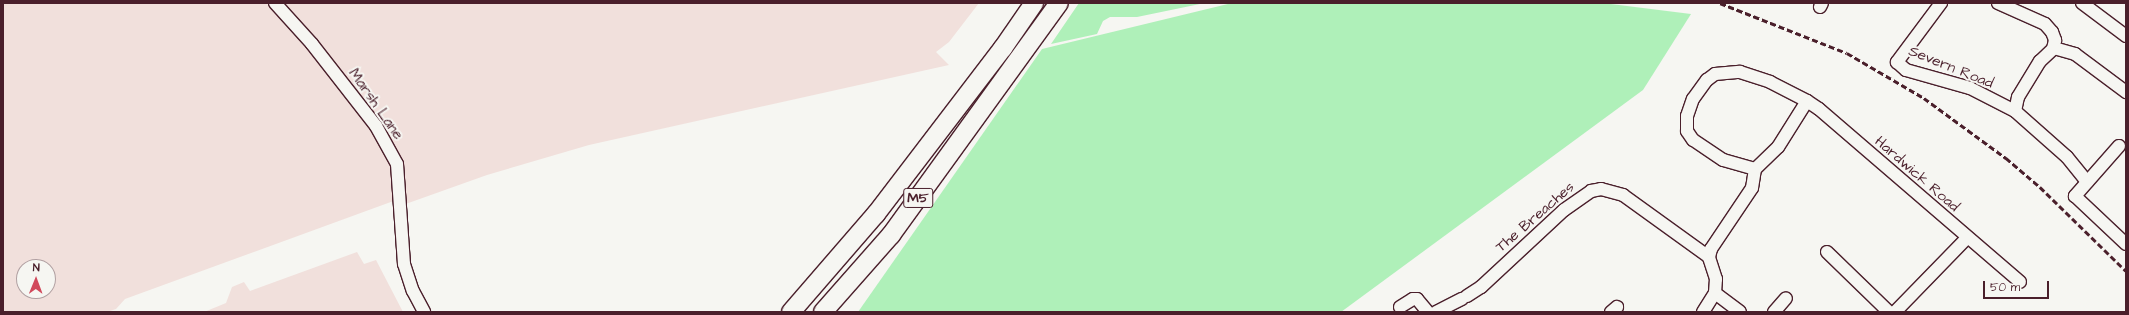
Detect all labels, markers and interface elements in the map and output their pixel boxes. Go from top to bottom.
street label: Severn Road [1906,42,1996,92]
street label: Marsh Lane [345,65,407,143]
street label: Hardwick Road [1871,132,1963,216]
street label: The Breaches [1492,178,1578,256]
road number: M5 [903,186,933,210]
north arrow [16,259,56,299]
text: N [33,260,40,275]
scale bar [1985,273,2051,299]
text: 50 m [1990,279,2020,296]

